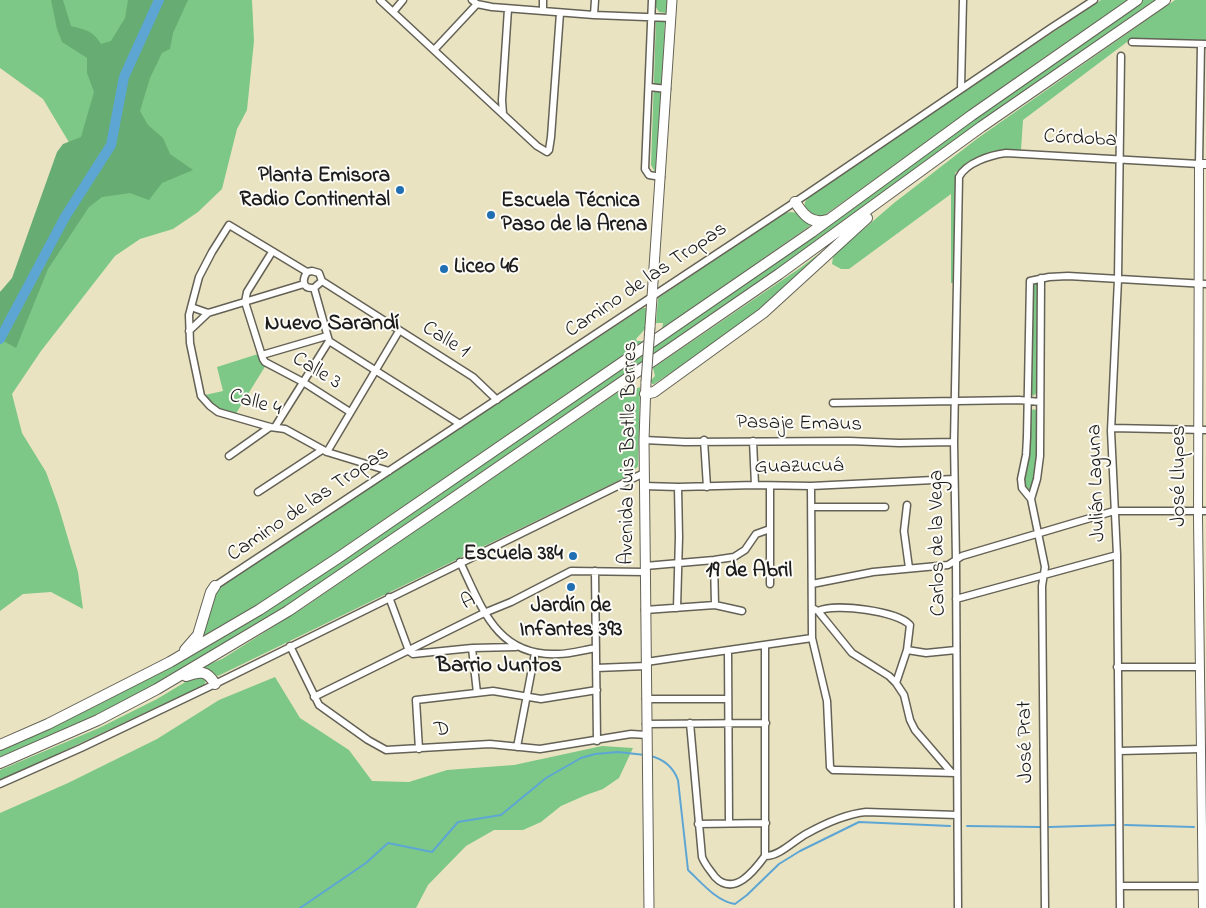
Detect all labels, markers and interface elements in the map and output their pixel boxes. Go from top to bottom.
street label: Córdoba [1043,125,1117,155]
place label: Planta Emisora Radio Continental [240,165,390,215]
marker: Planta Emisora Radio Continental [394,184,406,196]
place label: Escuela Técnica Paso de la Arena [501,190,647,240]
marker: Escuela Técnica Paso de la Arena [485,209,497,221]
street label: Camino de las Tropas [561,218,733,344]
place label: Liceo 46 [454,256,518,282]
marker: Liceo 46 [438,263,450,275]
district label: Nuevo Sarandí [265,312,399,338]
street label: Calle 1 [417,317,473,365]
street label: Avenida Luis Batlle Berres [615,341,645,565]
street label: Calle 3 [287,347,345,397]
street label: Calle 4 [226,385,284,423]
street label: Pasaje Emaus [736,411,862,439]
street label: Julián Laguna [1083,424,1113,542]
street label: José Llupes [1168,425,1194,527]
street label: Camino de las Tropas [223,442,395,568]
street label: Guazucuá [754,455,844,481]
street label: Carlos de la Vega [925,470,953,616]
place label: Escuela 384 [464,543,563,569]
marker: Escuela 384 [567,550,579,562]
district label: 19 de Abril [706,559,792,585]
marker: Jardín de Infantes 393 [565,581,577,593]
street label: A [458,589,480,617]
place label: Jardín de Infantes 393 [520,595,622,645]
district label: Barrio Juntos [436,654,562,680]
street label: José Prat [1014,701,1040,783]
street label: D [433,718,451,744]

